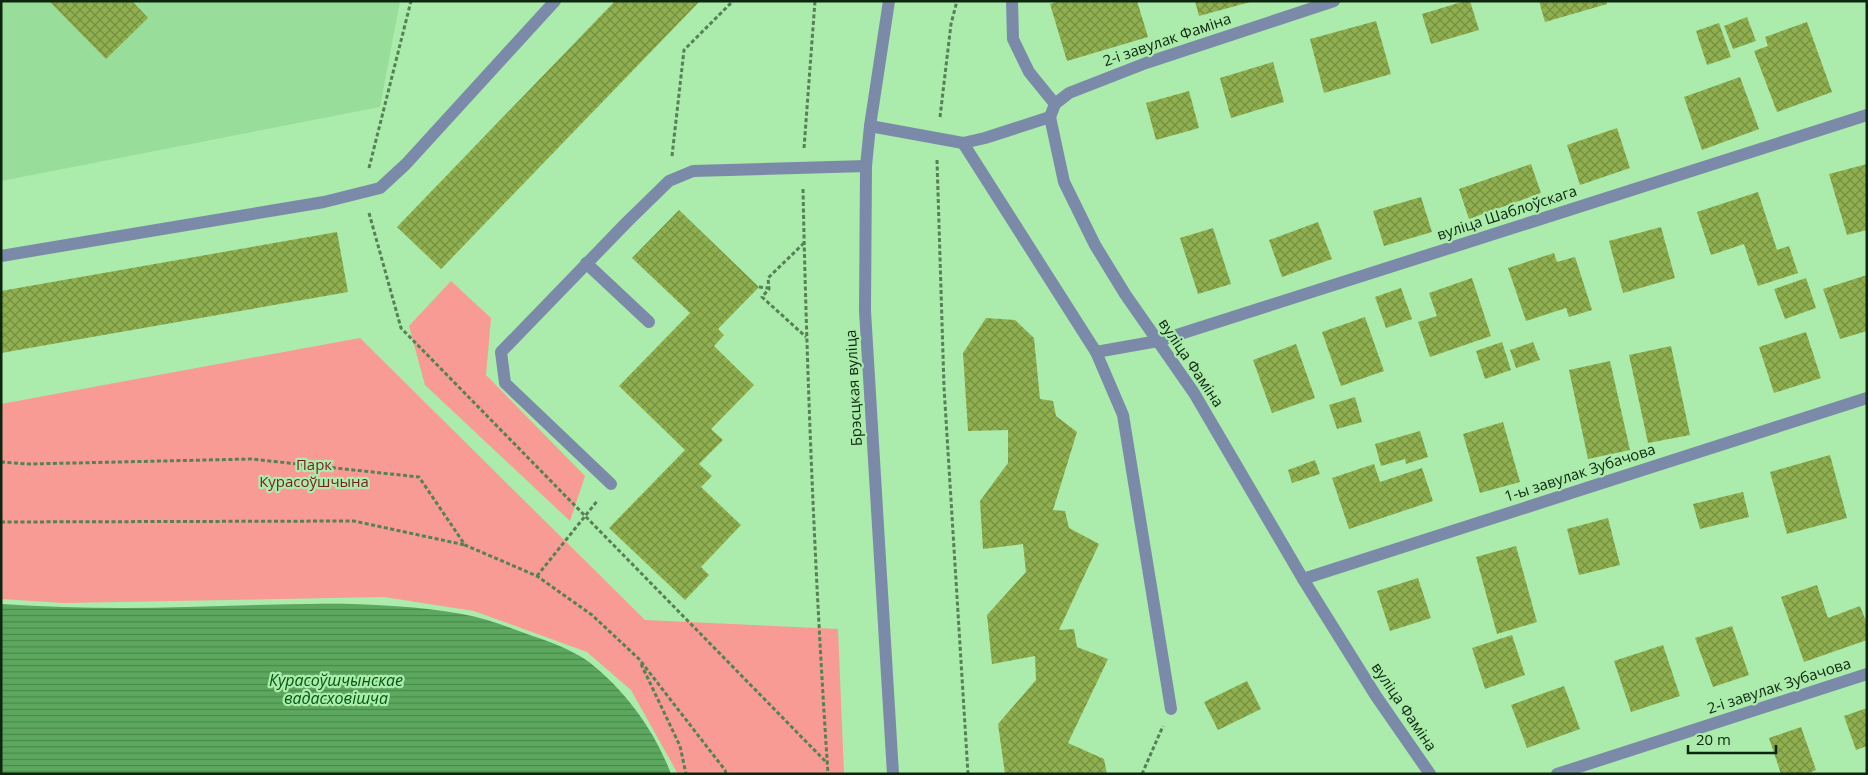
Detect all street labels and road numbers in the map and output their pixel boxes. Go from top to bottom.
street label: 2-і завулак Фаміна [1100,8,1233,70]
street label: вуліца Шаблоўскага [1434,180,1579,244]
street label: вуліца Фаміна [1155,314,1229,411]
street label: Брэсцкая вуліца [840,329,866,447]
street label: 1-ы завулак Зубачова [1502,438,1658,506]
street label: 2-і завулак Зубачова [1704,652,1853,718]
street label: вуліца Фаміна [1368,658,1442,755]

